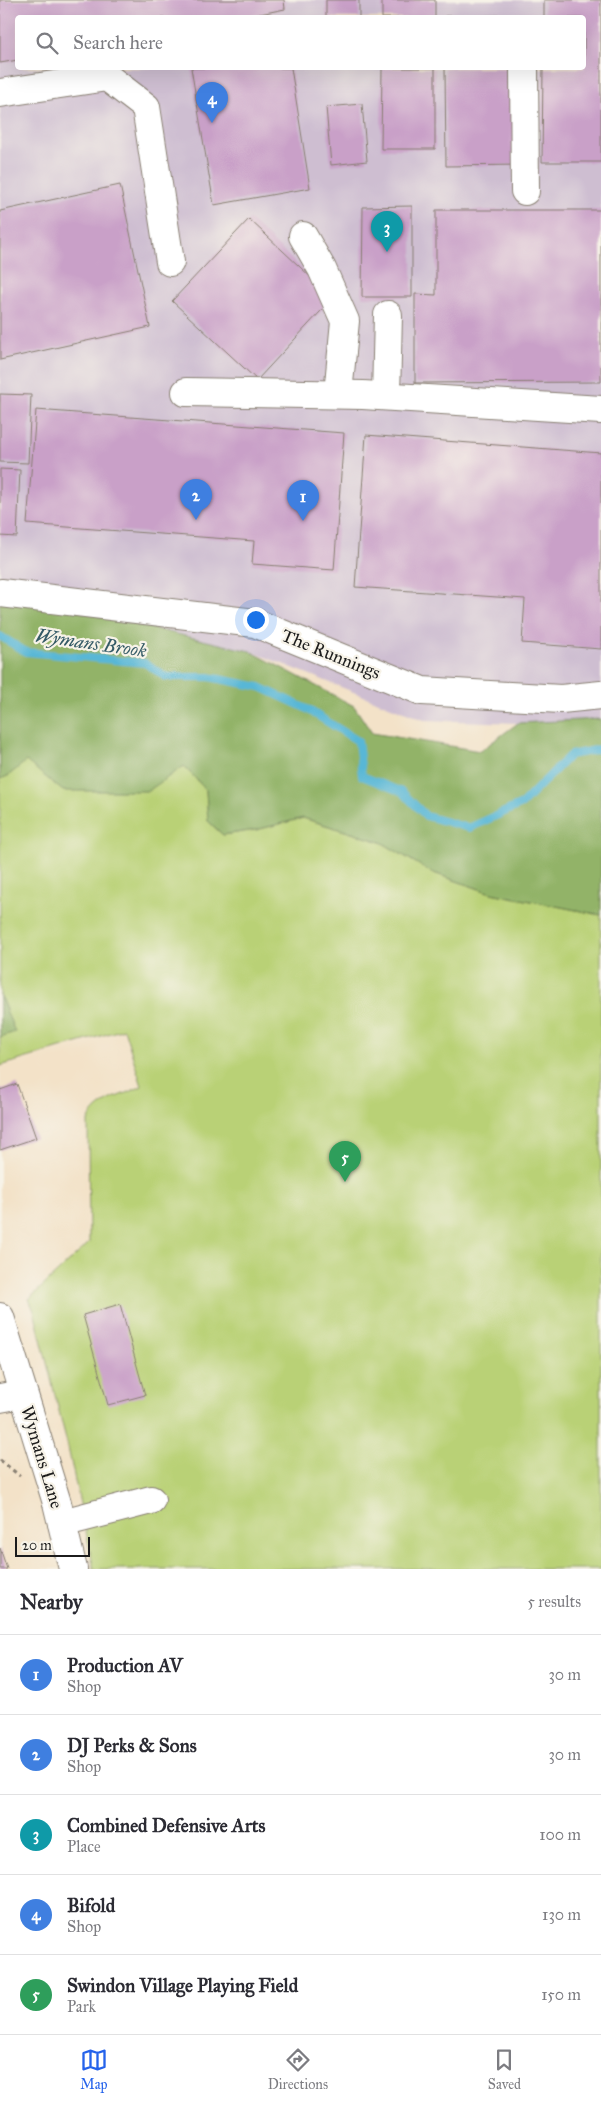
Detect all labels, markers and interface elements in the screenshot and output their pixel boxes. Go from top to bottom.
search box [15,15,586,70]
icon: search [33,29,61,57]
text: Search here [73,31,163,54]
pin: 4 [196,82,228,123]
pin: 3 [371,211,403,252]
pin: 2 [180,479,212,520]
pin: 1 [287,480,319,521]
your location [243,607,269,633]
water label: Wymans Brook [34,624,149,662]
street label: The Runnings [278,624,384,685]
pin: 5 [329,1141,361,1182]
street label: Wymans Lane [16,1403,68,1511]
scale bar [15,1534,90,1557]
text: 20 m [22,1537,52,1554]
text: Nearby [20,1589,83,1615]
text: 5 results [527,1592,581,1611]
text: Production AV [67,1654,183,1677]
text: 1 [33,1665,39,1684]
text: 30 m [548,1665,581,1684]
text: Shop [67,1677,101,1696]
text: DJ Perks & Sons [67,1734,197,1757]
text: 2 [32,1745,40,1764]
text: 30 m [548,1745,581,1764]
text: Shop [67,1757,101,1776]
text: Combined Defensive Arts [67,1814,265,1837]
text: 3 [33,1825,39,1844]
text: 100 m [539,1825,581,1844]
text: Place [67,1837,101,1856]
text: Bifold [67,1894,115,1917]
text: 4 [32,1905,40,1924]
text: 130 m [542,1905,581,1924]
text: Shop [67,1917,101,1936]
text: Swindon Village Playing Field [67,1974,298,1997]
text: 5 [32,1985,40,2004]
text: 150 m [541,1985,581,2004]
text: Park [67,1997,96,2016]
tab: Map [80,2046,108,2093]
tab: Directions [268,2046,328,2093]
tab: Saved [488,2046,521,2093]

